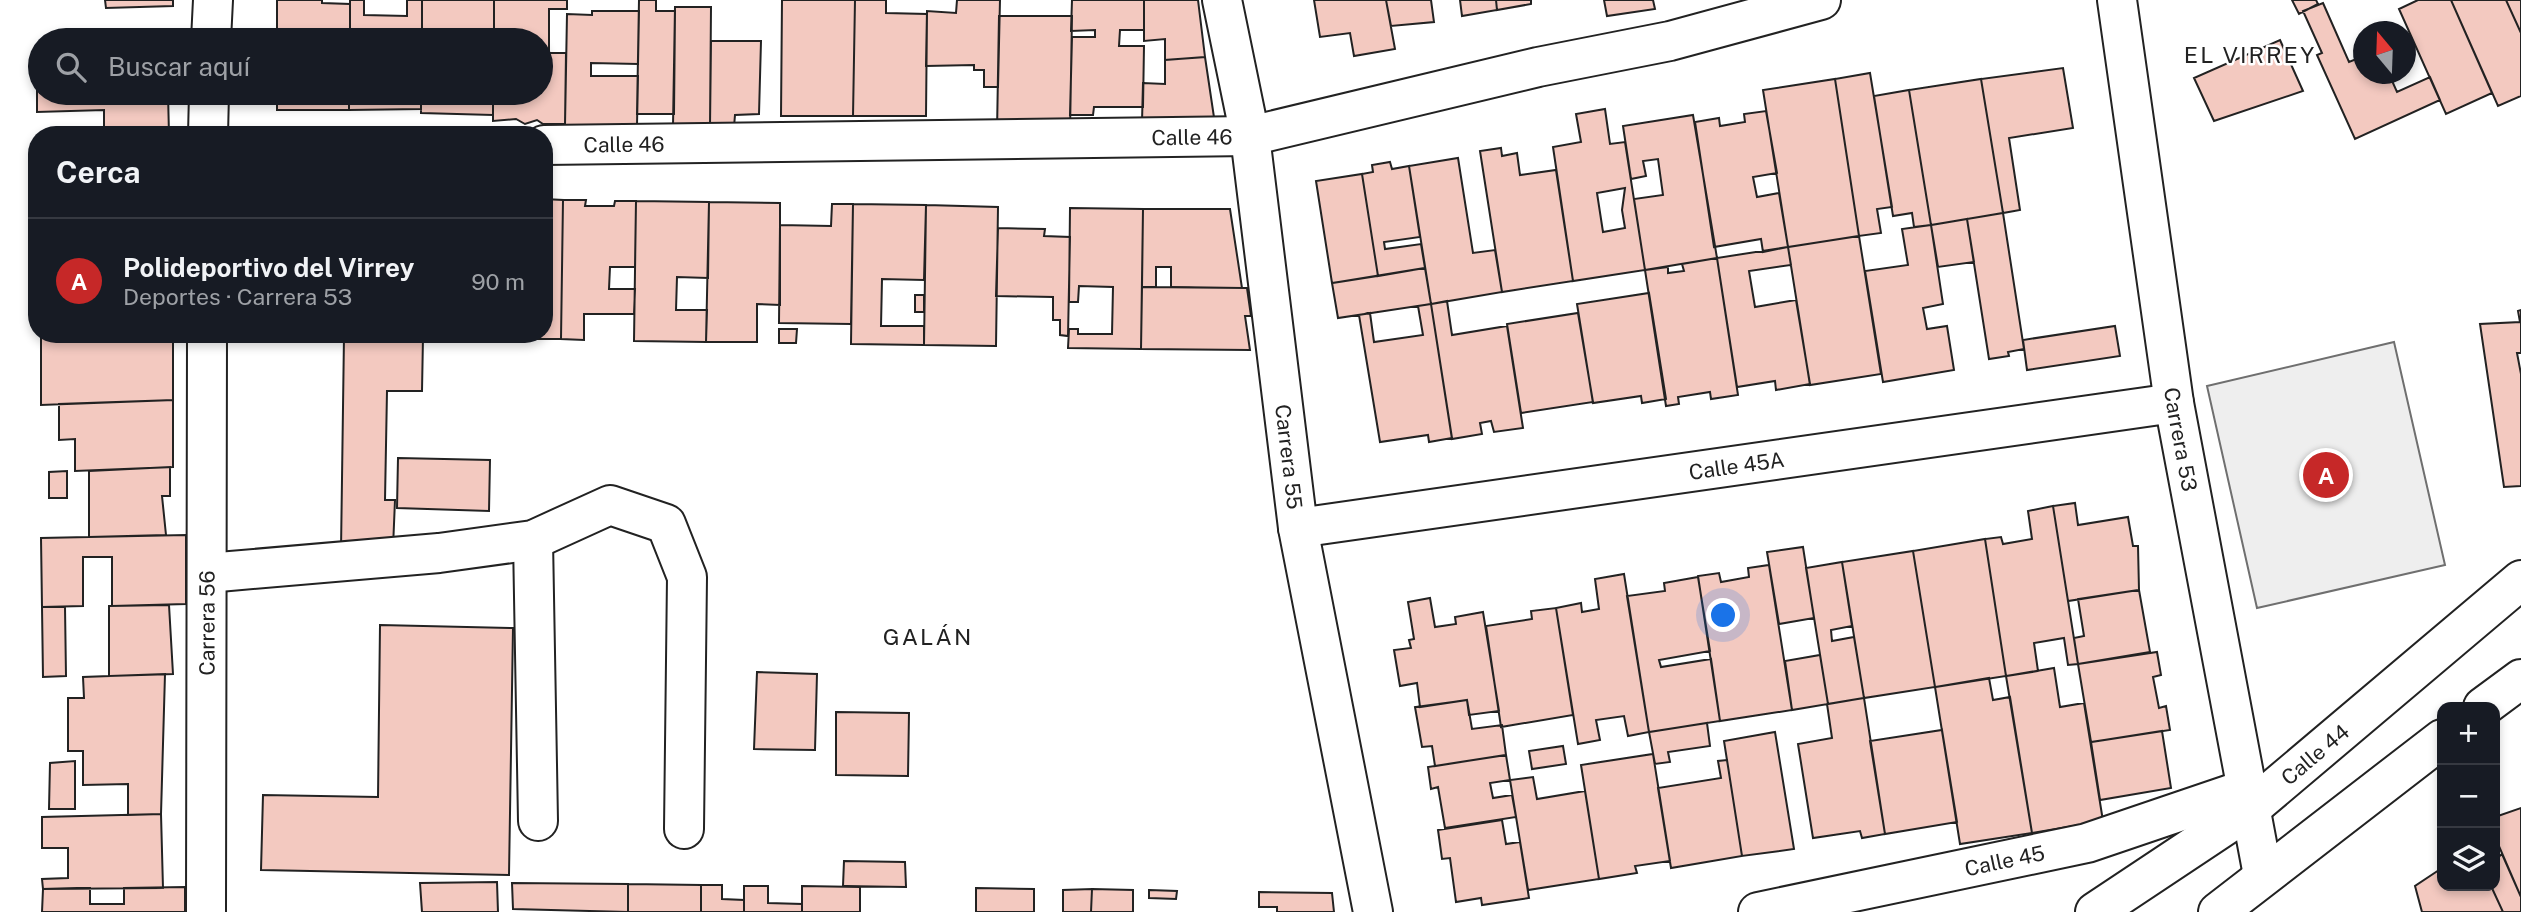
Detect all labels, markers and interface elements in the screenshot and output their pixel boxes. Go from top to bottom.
north arrow [2353,21,2416,84]
search box [28,28,553,105]
district label: EL VIRREY [2184,41,2316,68]
icon: search [52,48,90,86]
text: Buscar aquí [108,51,250,82]
street label: Calle 46 [1151,124,1233,150]
street label: Calle 46 [583,131,665,157]
text: Cerca [56,154,141,190]
text: Polideportivo del Virrey [123,252,414,283]
text: A [71,268,87,295]
text: 90 m [471,268,525,295]
text: Deportes · Carrera 53 [123,283,352,310]
street label: Carrera 53 [2159,386,2203,493]
street label: Carrera 55 [1270,403,1308,511]
street label: Calle 45A [1687,446,1786,485]
pin: A [2303,449,2349,501]
street label: Carrera 56 [194,570,219,676]
your location [1706,598,1740,632]
district label: GALÁN [883,623,973,650]
map controls [2437,702,2500,891]
button: + [2437,702,2500,765]
street label: Calle 44 [2276,718,2354,790]
button: − [2437,765,2500,828]
button: layers [2437,828,2500,891]
street label: Calle 45 [1962,840,2047,881]

